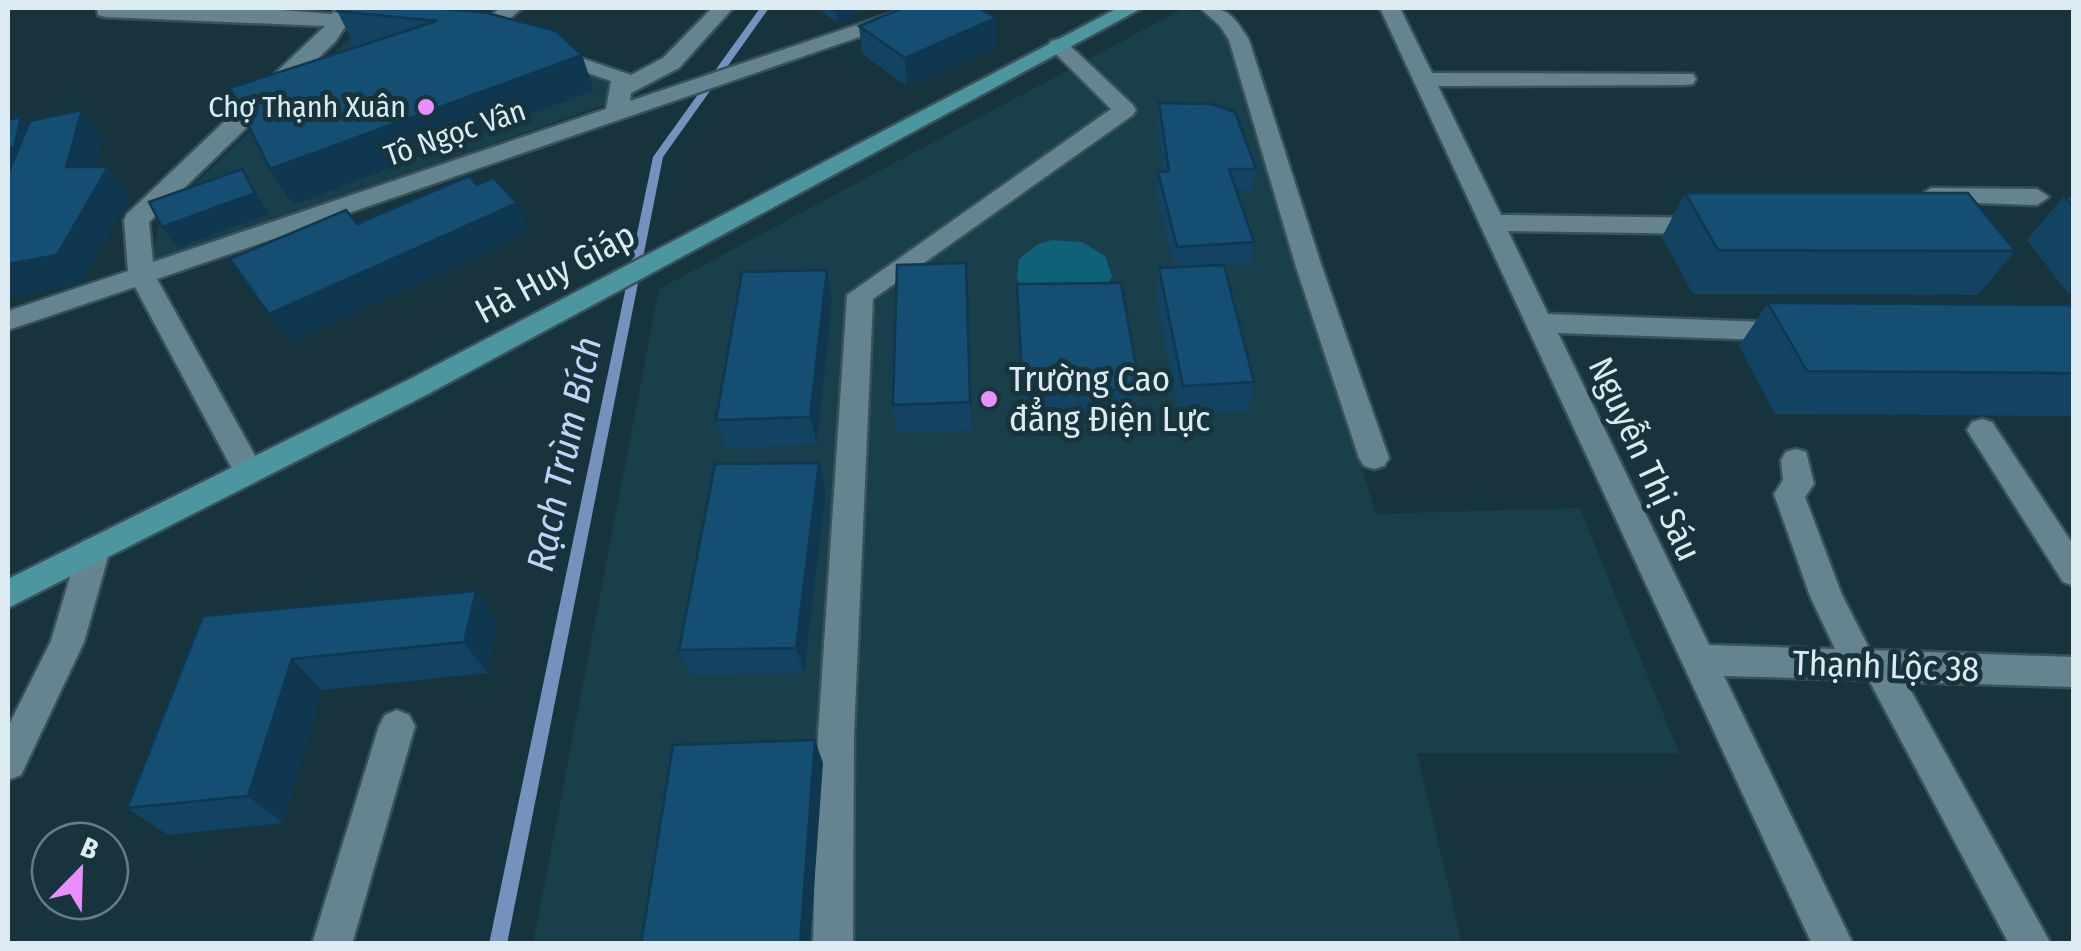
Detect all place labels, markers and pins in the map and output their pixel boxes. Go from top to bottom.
place label: Chợ Thạnh Xuân [208,89,406,125]
marker: Chợ Thạnh Xuân [415,96,437,118]
place label: Trường Cao đẳng Điện Lực [1009,358,1210,440]
marker: Trường Cao đẳng Điện Lực [978,388,1000,410]

